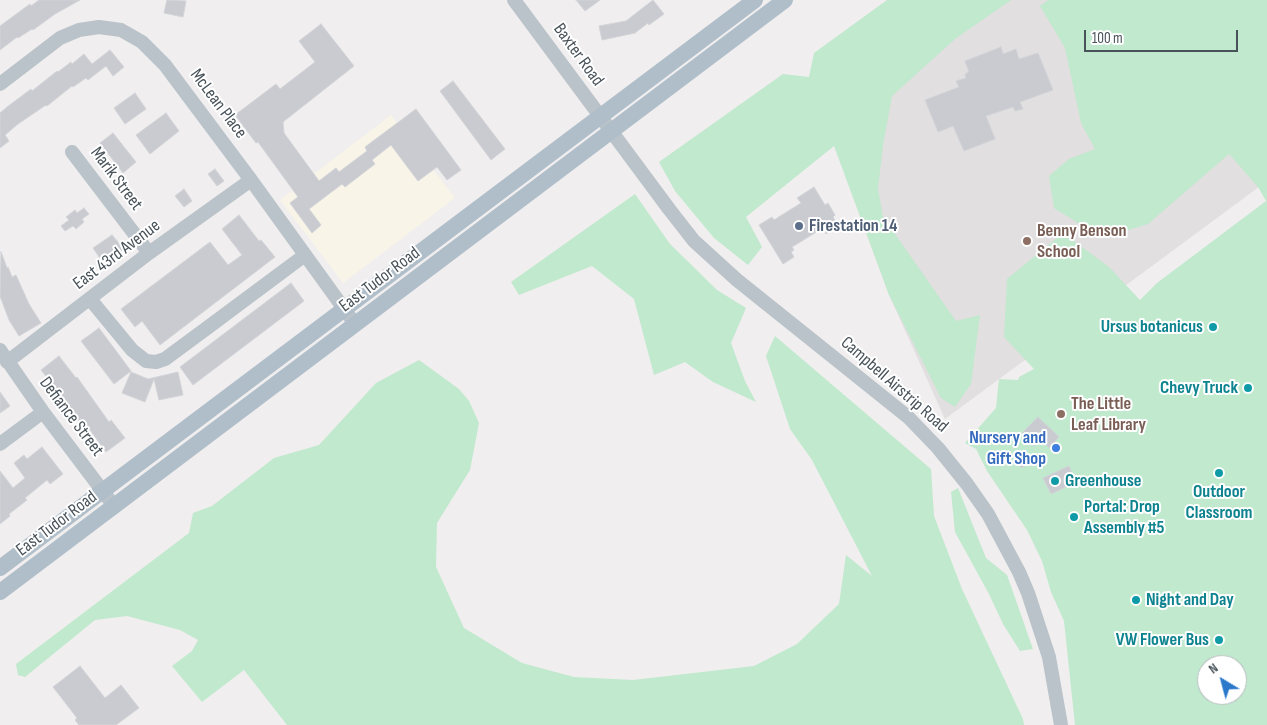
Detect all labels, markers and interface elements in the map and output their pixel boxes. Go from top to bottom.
street label: Baxter Road [548,19,608,91]
scale bar [1087,20,1241,52]
text: 100 m [1092,29,1123,48]
street label: McLean Place [185,65,251,143]
street label: Marik Street [85,143,147,215]
street label: East 43rd Avenue [69,215,165,295]
place label: Firestation 14 [809,215,897,237]
marker: Firestation 14 [793,220,805,232]
place label: Benny Benson School [1037,220,1127,262]
marker: Benny Benson School [1021,235,1033,247]
street label: East Tudor Road [335,243,425,317]
place label: Ursus botanicus [1101,316,1203,338]
marker: Ursus botanicus [1207,321,1219,333]
street label: Campbell Airstrip Road [836,332,952,438]
street label: Defiance Street [34,373,108,461]
place label: Chevy Truck [1160,377,1238,399]
marker: Chevy Truck [1242,382,1254,394]
place label: The Little Leaf Library [1071,393,1146,436]
marker: The Little Leaf Library [1055,408,1067,420]
place label: Nursery and Gift Shop [969,427,1046,469]
marker: Nursery and Gift Shop [1050,442,1062,454]
marker: Outdoor Classroom [1213,467,1225,479]
place label: Greenhouse [1065,470,1142,492]
marker: Greenhouse [1049,475,1061,487]
place label: Outdoor Classroom [1186,481,1252,524]
street label: East Tudor Road [12,487,102,561]
place label: Portal: Drop Assembly #5 [1084,496,1164,538]
marker: Portal: Drop Assembly #5 [1068,511,1080,523]
place label: Night and Day [1146,589,1234,611]
marker: Night and Day [1130,594,1142,606]
place label: VW Flower Bus [1116,629,1209,651]
marker: VW Flower Bus [1213,634,1225,646]
north arrow [1197,655,1247,705]
text: N [1205,659,1221,677]

